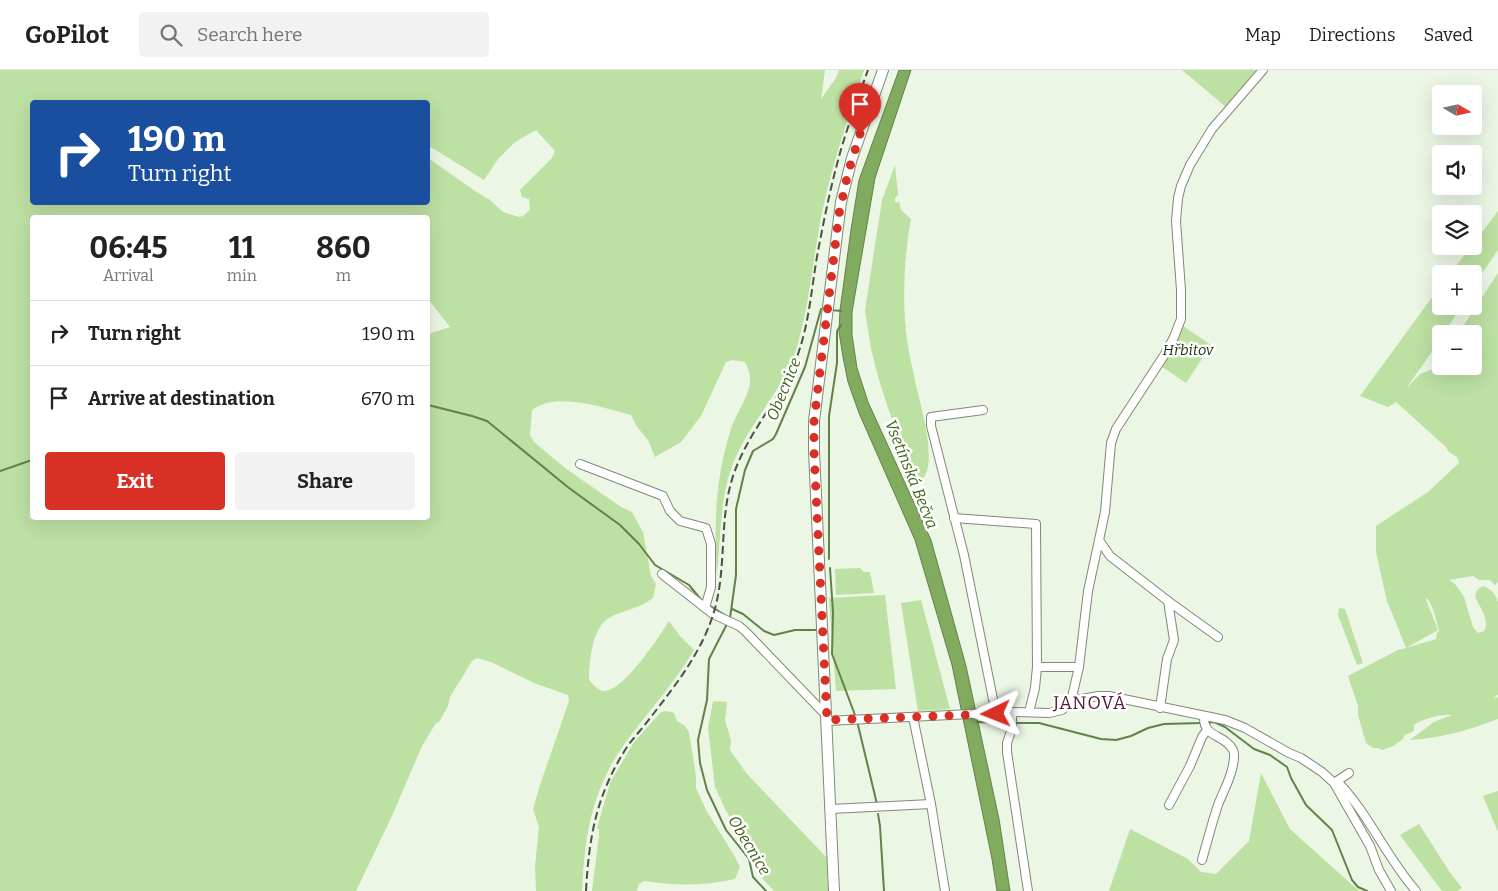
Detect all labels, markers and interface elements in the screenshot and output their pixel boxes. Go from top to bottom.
search box [139,12,489,57]
text: GoPilot [25,21,109,49]
icon: search [157,21,185,49]
text: Search here [197,23,303,46]
text: Map [1245,24,1281,46]
text: Directions [1309,24,1396,46]
text: Saved [1424,24,1473,46]
pin [839,83,881,134]
north arrow [1432,85,1482,135]
map controls [1432,85,1482,375]
icon: arrive [846,90,874,118]
text: 190 m [128,118,226,160]
icon: right [45,120,110,185]
button: sound [1432,145,1482,195]
text: Turn right [128,160,231,187]
button: layers [1432,205,1482,255]
text: 06:45 [89,230,168,266]
text: 11 [229,230,255,266]
text: 860 [316,230,371,266]
button: + [1432,265,1482,315]
text: Arrival [103,266,154,285]
text: min [227,266,257,285]
text: m [336,266,351,285]
icon: right [45,319,73,347]
text: Turn right [88,322,181,345]
text: 190 m [362,322,415,345]
button: − [1432,325,1482,375]
park label: Hřbitov [1163,341,1215,359]
water label: Obecnice [762,355,805,423]
icon: arrive [45,384,73,412]
text: Arrive at destination [88,387,275,410]
text: 670 m [361,387,415,410]
water label: Vsetínská Bečva [881,417,942,532]
button: Exit [45,452,225,510]
button: Share [235,452,415,510]
position arrow [969,687,1021,739]
district label: JANOVÁ [1052,692,1127,714]
water label: Obecnice [724,812,775,878]

